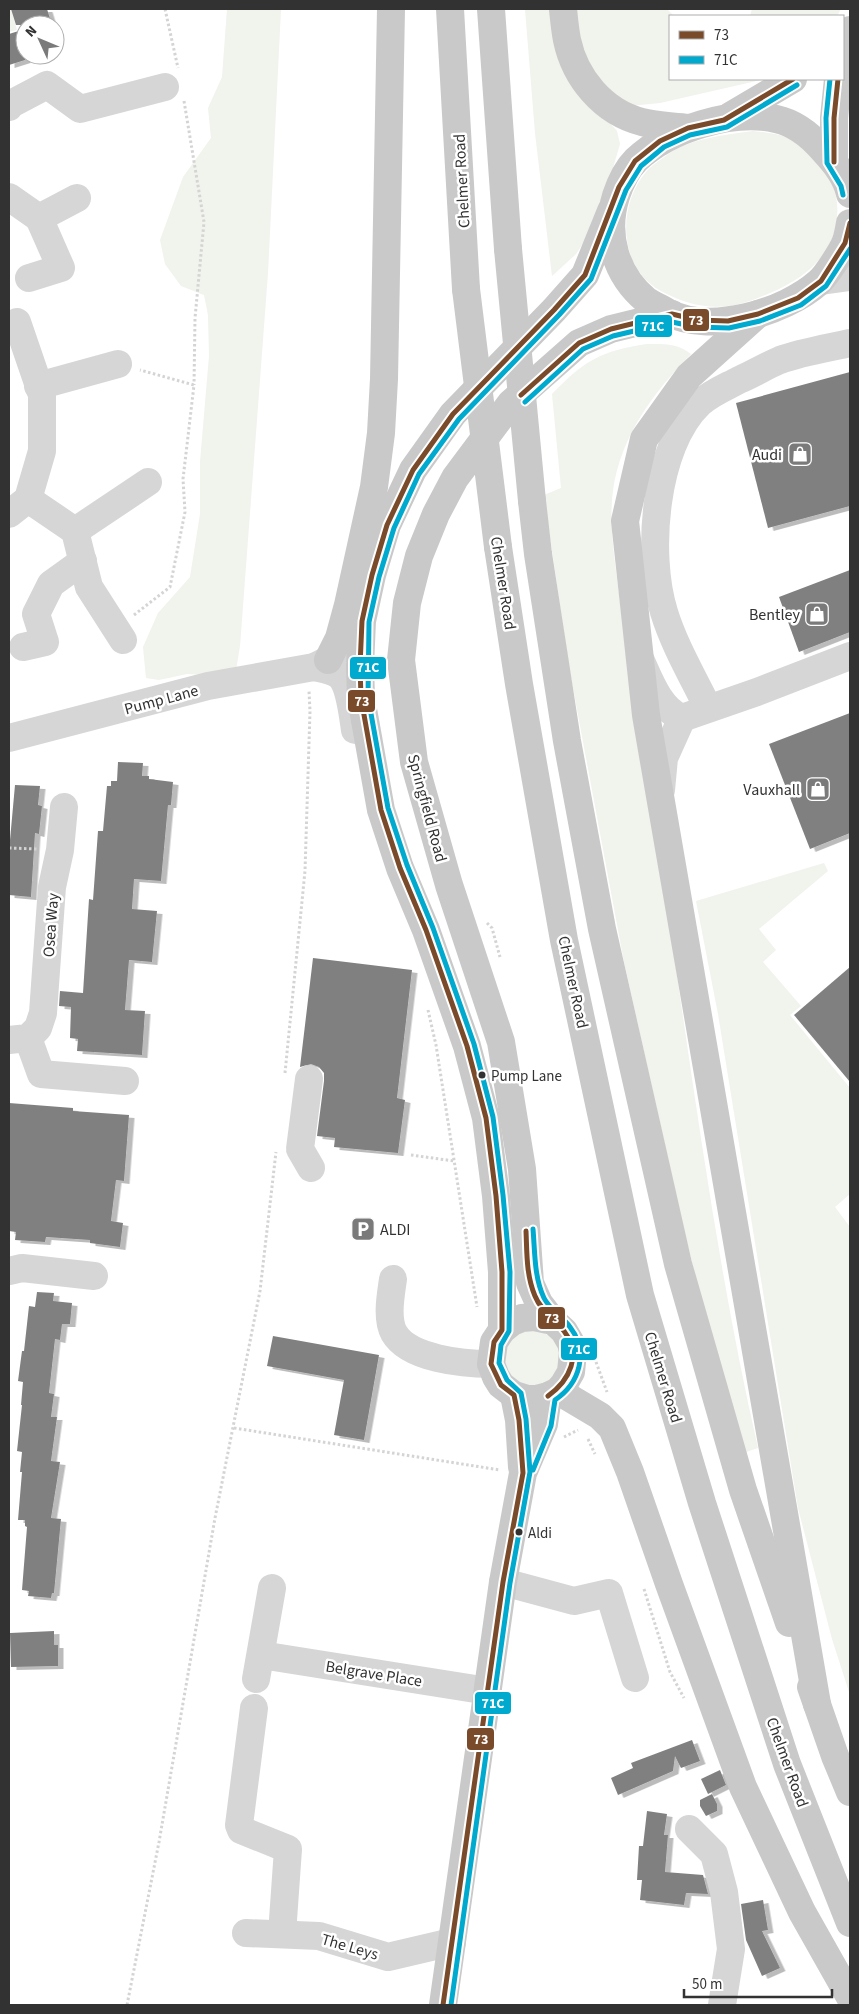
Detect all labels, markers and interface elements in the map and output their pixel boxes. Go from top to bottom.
north arrow [15,15,65,65]
legend [669,15,844,80]
text: N [21,21,42,42]
text: 73 [714,25,729,46]
text: 71C [714,50,738,71]
street label: Chelmer Road [449,133,475,229]
line badge: 73 [682,308,710,332]
text: 73 [689,311,703,331]
line badge: 71C [634,314,673,338]
text: 71C [642,317,664,337]
shop icon: Audi [787,441,813,467]
place label: Audi [752,444,782,466]
street label: Chelmer Road [485,535,521,631]
shop icon: Bentley [804,601,830,627]
place label: Bentley [749,604,801,626]
line badge: 71C [349,656,387,680]
text: 71C [357,658,379,678]
street label: Pump Lane [122,680,201,720]
line badge: 73 [347,689,376,713]
text: 73 [355,692,369,712]
street label: Springfield Road [402,752,452,865]
shop icon: Vauxhall [805,776,831,802]
place label: Vauxhall [743,779,800,801]
street label: Osea Way [38,892,64,958]
street label: Chelmer Road [552,934,594,1031]
place label: Pump Lane [491,1066,562,1087]
marker: Pump Lane [477,1070,487,1080]
parking icon: ALDI [350,1216,376,1242]
place label: ALDI [380,1219,411,1241]
line badge: 73 [537,1306,566,1330]
text: 73 [545,1309,559,1329]
street label: Chelmer Road [639,1329,687,1426]
line badge: 71C [560,1337,598,1361]
text: 71C [568,1340,590,1360]
place label: Aldi [528,1523,552,1544]
marker: Aldi [514,1527,524,1537]
street label: Belgrave Place [324,1656,424,1692]
line badge: 71C [474,1691,512,1715]
text: 71C [482,1694,504,1714]
street label: Chelmer Road [761,1714,813,1810]
line badge: 73 [466,1727,495,1751]
text: 73 [474,1730,488,1750]
street label: The Leys [319,1928,381,1966]
scale bar [684,1966,832,1998]
text: 50 m [692,1974,722,1995]

